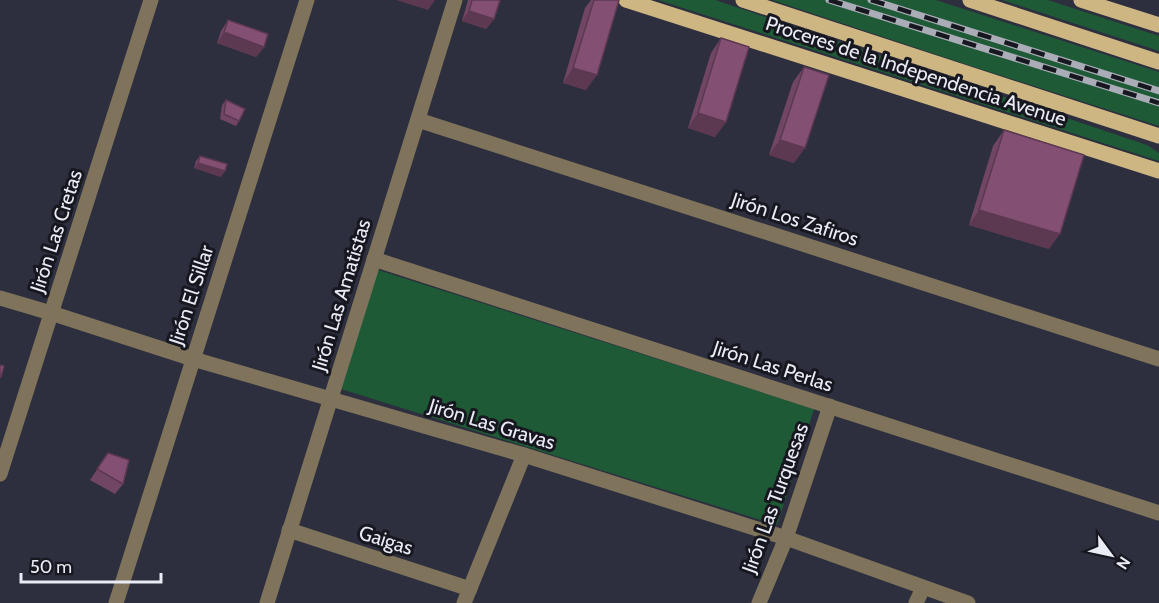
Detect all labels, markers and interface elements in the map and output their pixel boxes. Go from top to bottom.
street label: Proceres de la Independencia Avenue [763,11,1069,131]
street label: Jirón Las Cretas [25,167,87,296]
street label: Jirón Los Zafiros [728,187,861,251]
street label: Jirón Las Amatistas [306,216,375,375]
street label: Jirón El Sillar [163,242,219,349]
street label: Jirón Las Perlas [709,335,836,397]
street label: Jirón Las Gravas [425,393,558,455]
street label: Jirón Las Turquesas [736,420,813,577]
street label: Gaigas [356,520,416,560]
north arrow [1081,525,1141,585]
scale bar [21,546,160,584]
text: N [1112,553,1134,573]
text: 50 m [30,556,72,578]

